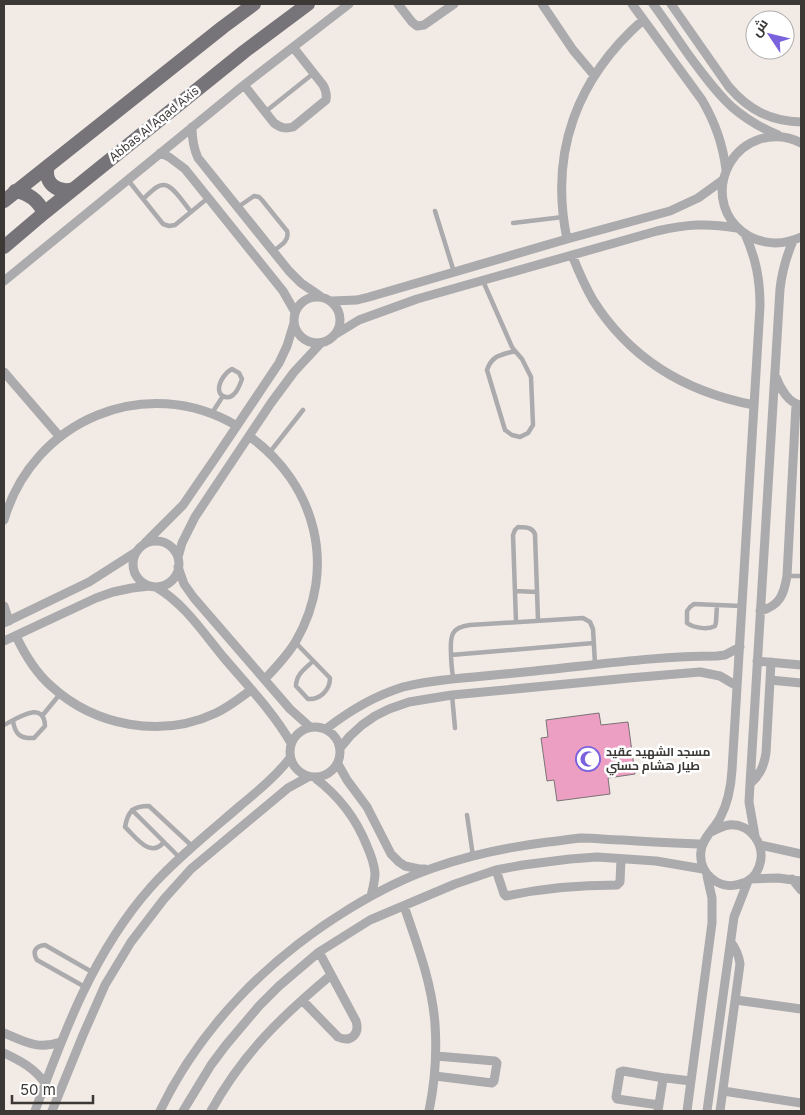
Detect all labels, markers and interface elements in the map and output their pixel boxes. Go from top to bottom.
north arrow [745,10,795,60]
text: ش [747,15,772,40]
street label: Abbas Al Aqad Axis [106,83,202,164]
place label: مسجد الشهيد عقيد طيار هشام حسني [606,744,710,776]
mosque icon: مسجد الشهيد عقيد طيار هشام حسني [575,746,601,772]
scale bar [12,1072,94,1104]
text: 50 m [20,1080,56,1099]

